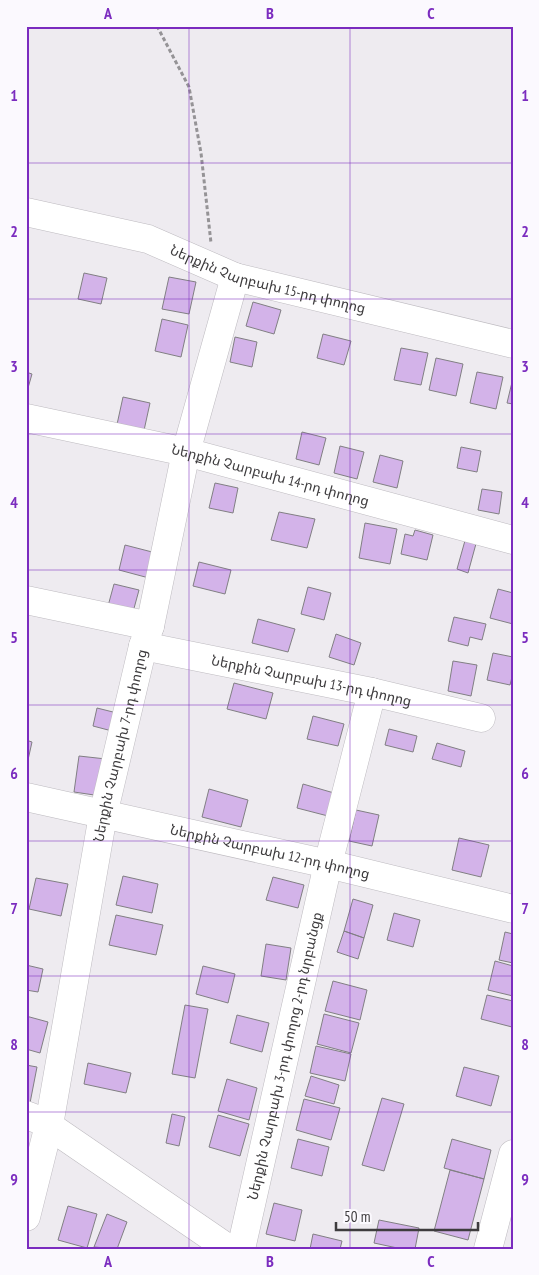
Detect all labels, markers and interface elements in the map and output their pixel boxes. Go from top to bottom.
text: A [103,3,113,23]
text: B [266,3,274,23]
text: C [427,3,435,23]
text: 1 [10,85,18,105]
text: 1 [521,85,529,105]
text: 2 [10,221,18,241]
text: 2 [521,221,529,241]
street label: Ներքին Չարբախ 15-րդ փողոց [167,241,368,317]
text: 3 [10,356,18,376]
text: 3 [521,356,529,376]
street label: Ներքին Չարբախ 14-րդ փողոց [170,440,371,510]
text: 4 [10,492,18,512]
text: 4 [521,492,529,512]
text: 5 [10,627,18,647]
text: 5 [521,627,529,647]
street label: Ներքին Չարբախ 7-րդ փողոց [89,647,151,843]
street label: Ներքին Չարբախ 13-րդ փողոց [210,651,413,710]
text: 6 [10,763,18,783]
text: 6 [521,763,529,783]
street label: Ներքին Չարբախ 12-րդ փողոց [169,820,372,883]
text: 7 [10,898,18,918]
text: 7 [521,898,529,918]
street label: Ներքին Չարբախ 3-րդ փողոց 2-րդ նրբանցք [243,910,326,1202]
text: 8 [10,1034,18,1054]
text: 8 [521,1034,529,1054]
text: 9 [10,1169,18,1189]
text: 9 [521,1169,529,1189]
scale bar [336,1200,479,1232]
text: 50 m [344,1207,370,1226]
text: A [103,1251,113,1271]
text: B [266,1251,274,1271]
text: C [427,1251,435,1271]

